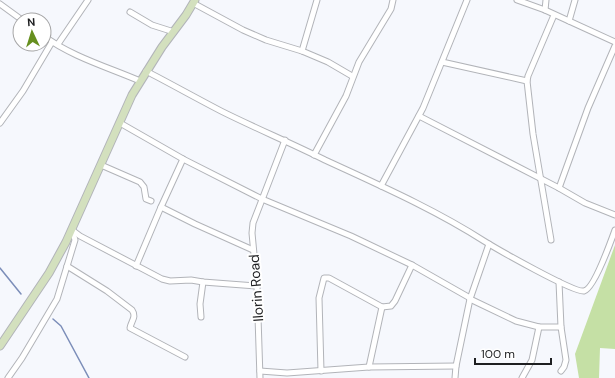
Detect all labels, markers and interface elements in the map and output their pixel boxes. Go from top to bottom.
north arrow [12,12,52,52]
text: N [27,15,36,29]
street label: Ilorin Road [245,254,267,322]
scale bar [475,340,551,366]
text: 100 m [481,346,515,362]

